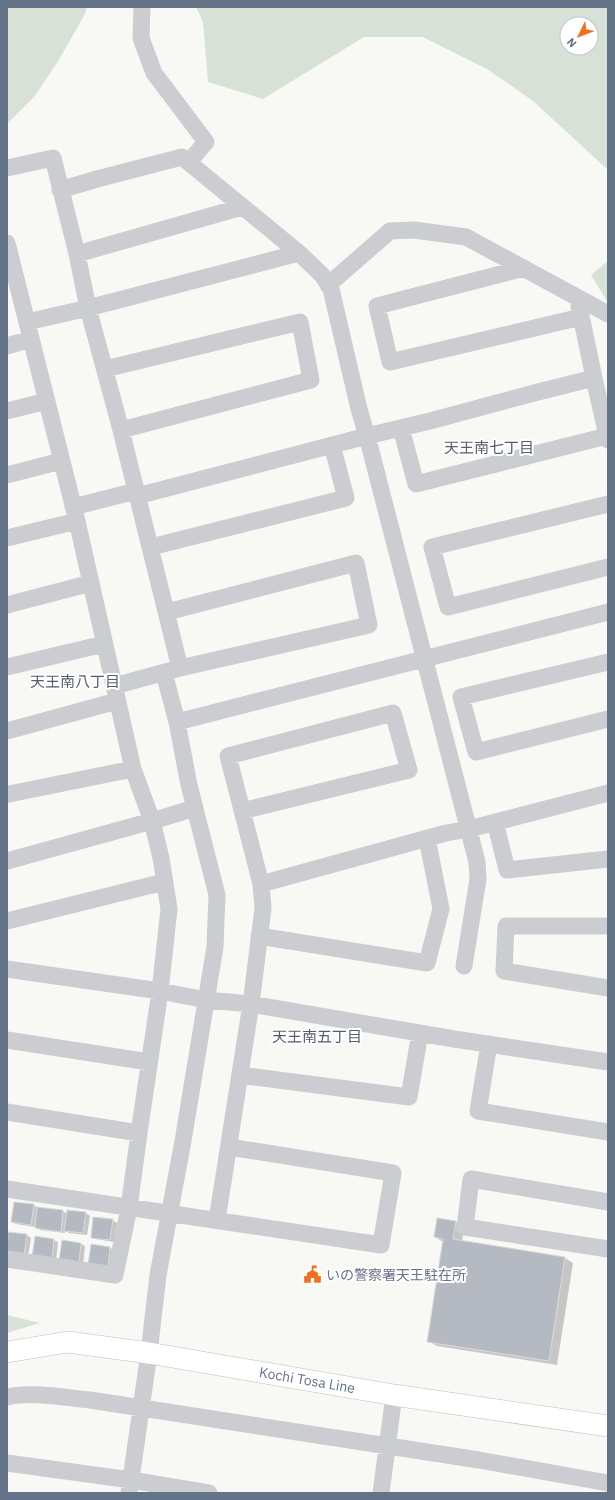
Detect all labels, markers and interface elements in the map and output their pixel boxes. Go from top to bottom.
north arrow [559,16,599,56]
text: N [564,35,580,51]
district label: 天王南七丁目 [444,438,534,457]
district label: 天王南八丁目 [30,672,120,691]
district label: 天王南五丁目 [272,1027,362,1046]
public building icon: いの警察署天王駐在所 [303,1265,323,1285]
place label: いの警察署天王駐在所 [326,1266,466,1284]
street label: Kochi Tosa Line [258,1363,357,1397]

